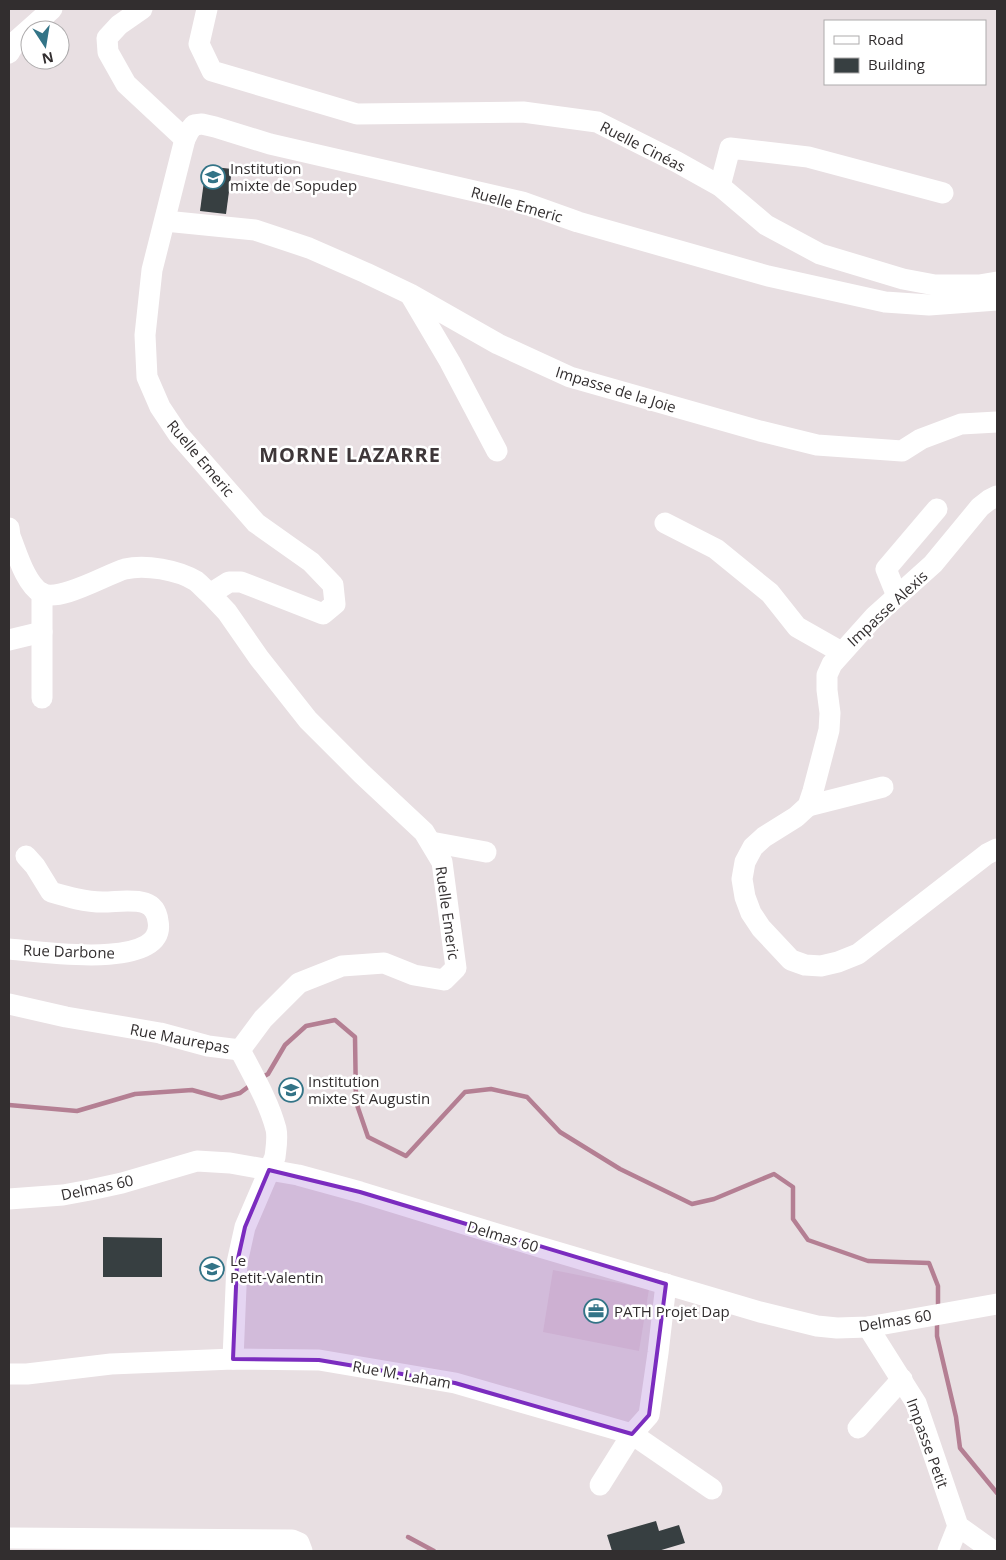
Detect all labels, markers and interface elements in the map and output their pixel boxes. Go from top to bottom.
north arrow [20,20,70,70]
legend [824,20,986,85]
text: Road [868,29,904,49]
text: N [40,48,55,69]
text: Building [868,54,925,74]
street label: Ruelle Cinéas [597,116,689,176]
place label: Institution mixte de Sopudep [230,158,357,195]
school or university icon: Institution mixte de Sopudep [200,164,226,190]
street label: Ruelle Emeric [469,181,565,227]
street label: Impasse de la Joie [553,361,679,417]
street label: Ruelle Emeric [163,415,239,501]
district label: MORNE LAZARRE [259,441,441,468]
street label: Impasse Alexis [843,566,931,650]
street label: Ruelle Emeric [432,865,464,961]
street label: Rue Darbone [23,939,115,963]
street label: Rue Maurepas [129,1019,231,1057]
place label: Institution mixte St Augustin [308,1071,430,1108]
school or university icon: Institution mixte St Augustin [278,1077,304,1103]
street label: Delmas 60 [59,1170,135,1204]
street label: Delmas 60 [465,1216,541,1256]
place label: Le Petit-Valentin [230,1250,324,1287]
school or university icon: Le Petit-Valentin [199,1256,225,1282]
office icon: PATH Projet Dap [583,1298,609,1324]
place label: PATH Projet Dap [614,1301,730,1321]
street label: Delmas 60 [857,1304,933,1336]
street label: Rue M. Laham [351,1355,453,1393]
street label: Impasse Petit [903,1395,953,1491]

